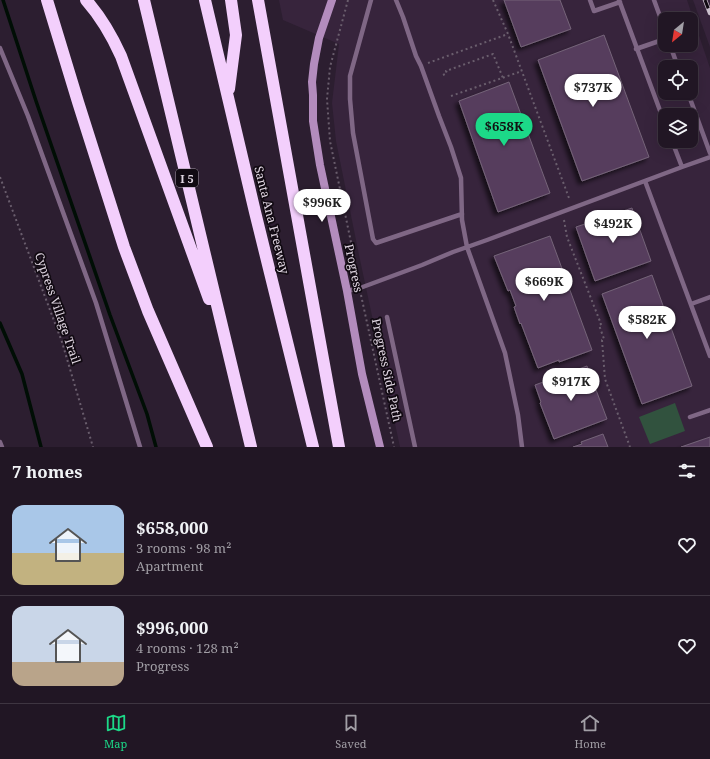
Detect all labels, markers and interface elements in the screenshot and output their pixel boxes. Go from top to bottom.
north arrow [658,12,698,52]
map controls [658,12,698,148]
button: locate [658,60,698,100]
pin: $737K [565,74,621,108]
text: $737K [574,78,612,96]
button: layers [658,108,698,148]
pin: $658K [476,113,532,147]
text: $658K [485,117,523,135]
street label: Santa Ana Freeway [250,164,294,276]
road number: I 5 [176,169,198,187]
pin: $996K [294,189,350,223]
text: $996K [303,193,341,211]
pin: $492K [585,210,641,244]
text: $492K [594,214,632,232]
street label: Progress [341,242,367,294]
street label: Cypress Village Trail [31,250,85,366]
pin: $669K [516,268,572,302]
text: $669K [525,272,563,290]
pin: $582K [619,306,675,340]
text: $582K [628,310,666,328]
street label: Progress Side Path [368,317,406,424]
pin: $917K [543,368,599,402]
text: $917K [552,372,590,390]
text: 7 homes [12,460,82,483]
icon: filters [676,460,698,482]
text: $658,000 [136,516,208,539]
icon: home [44,521,92,569]
icon: heart [676,534,698,556]
text: 3 rooms · 98 m² [136,539,231,557]
text: Apartment [136,557,203,575]
text: $996,000 [136,616,208,639]
icon: home [44,622,92,670]
icon: heart [676,635,698,657]
text: 4 rooms · 128 m² [136,639,239,657]
text: Progress [136,657,189,675]
tab: Map [104,712,127,751]
tab: Saved [335,712,367,751]
tab: Home [575,712,606,751]

